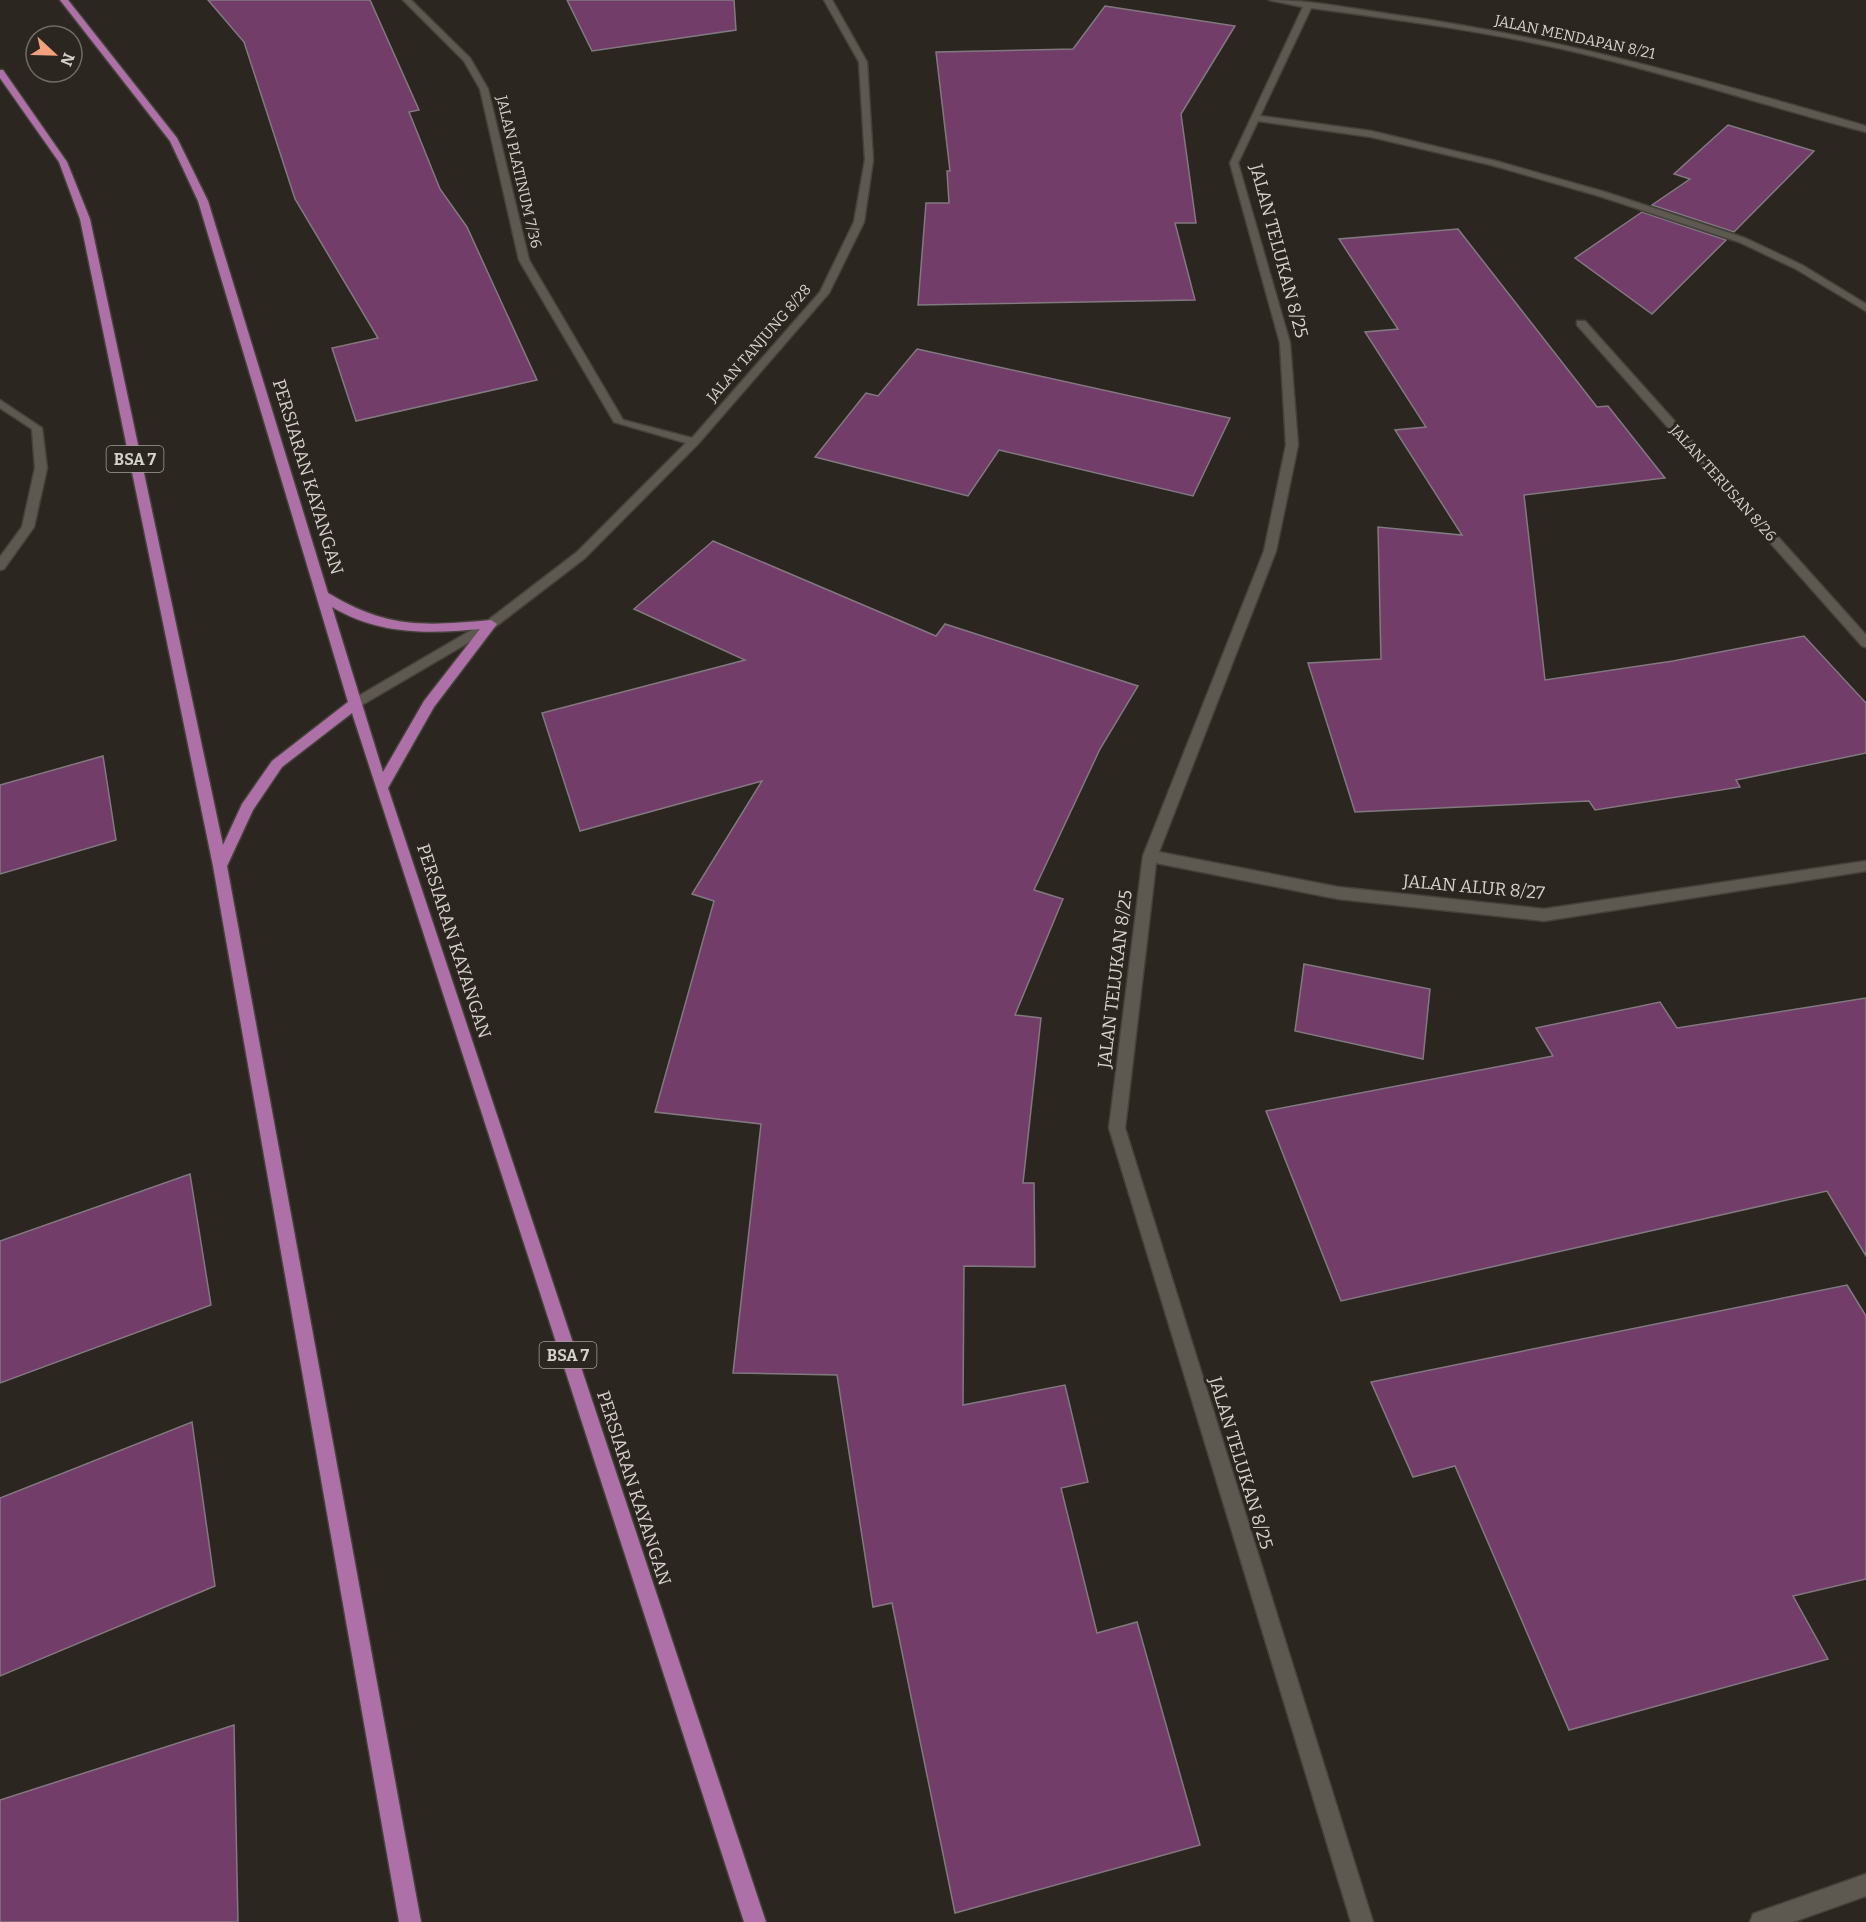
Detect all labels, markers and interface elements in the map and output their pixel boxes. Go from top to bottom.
street label: JALAN MENDAPAN 8/21 [1492,11,1657,63]
north arrow [24,24,84,84]
text: N [56,50,79,69]
street label: JALAN PLATINUM 7/36 [492,93,545,250]
street label: JALAN TELUKAN 8/25 [1245,161,1313,340]
street label: JALAN TANJUNG 8/28 [702,280,815,406]
street label: PERSIARAN KAYANGAN [268,377,348,577]
street label: JALAN TERUSAN 8/26 [1665,420,1780,545]
road number: BSA 7 [106,446,164,472]
street label: PERSIARAN KAYANGAN [412,841,496,1041]
street label: JALAN ALUR 8/27 [1401,870,1546,904]
street label: JALAN TELUKAN 8/25 [1093,889,1137,1070]
road number: BSA 7 [540,1342,596,1368]
street label: JALAN TELUKAN 8/25 [1204,1373,1278,1552]
street label: PERSIARAN KAYANGAN [592,1388,676,1588]

